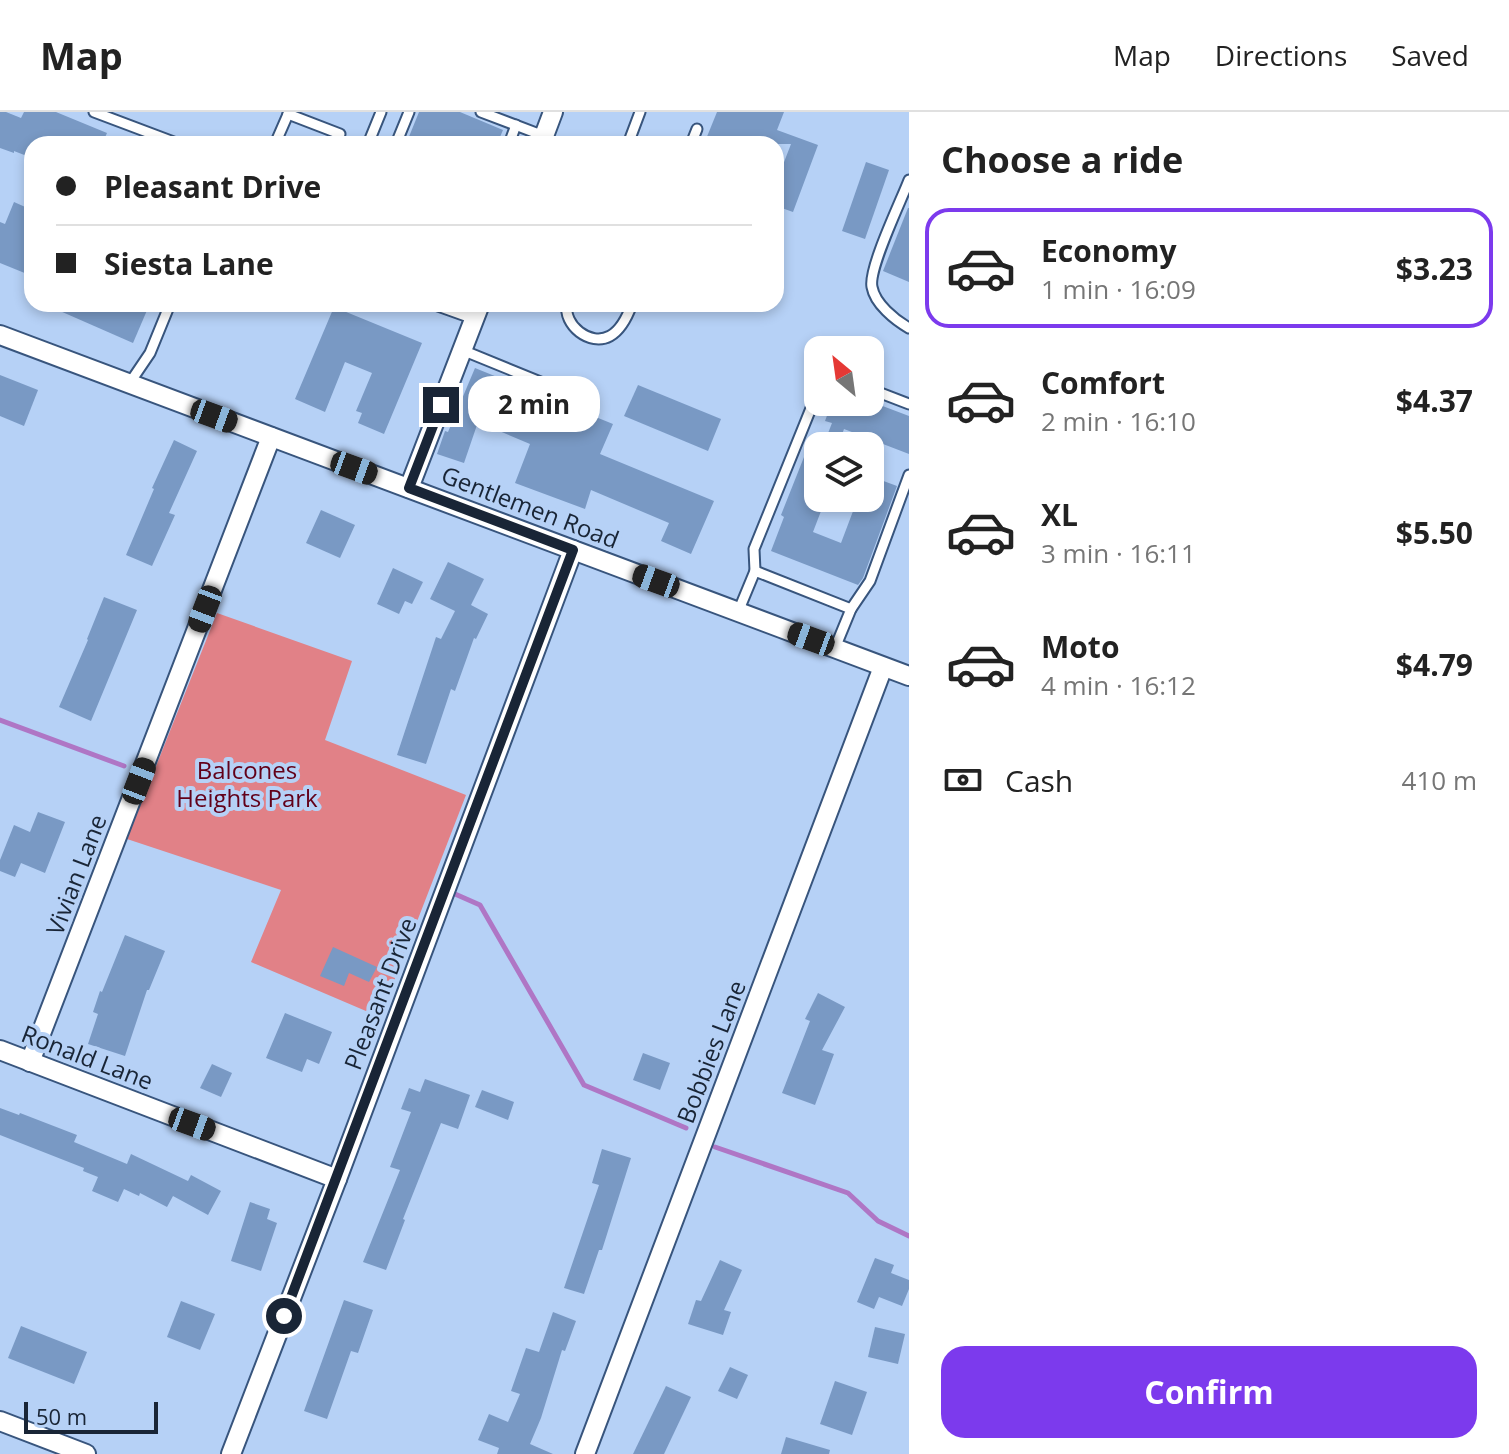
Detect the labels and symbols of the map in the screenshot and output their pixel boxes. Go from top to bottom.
north arrow [804,336,884,416]
callout: 2 min [469,377,601,433]
route end [423,387,459,423]
car [187,397,241,435]
car [327,449,381,487]
street label: Gentlemen Road [437,458,624,556]
car [629,562,683,600]
car [185,582,225,636]
car [784,620,838,658]
park label: Balcones Heights Park [176,753,318,814]
car [119,754,159,808]
street label: Vivian Lane [37,809,114,940]
street label: Pleasant Drive [335,913,424,1074]
street label: Bobbies Lane [668,975,753,1128]
street label: Ronald Lane [17,1016,158,1097]
car [165,1105,219,1143]
route start [266,1298,302,1334]
scale bar [24,1398,158,1434]

